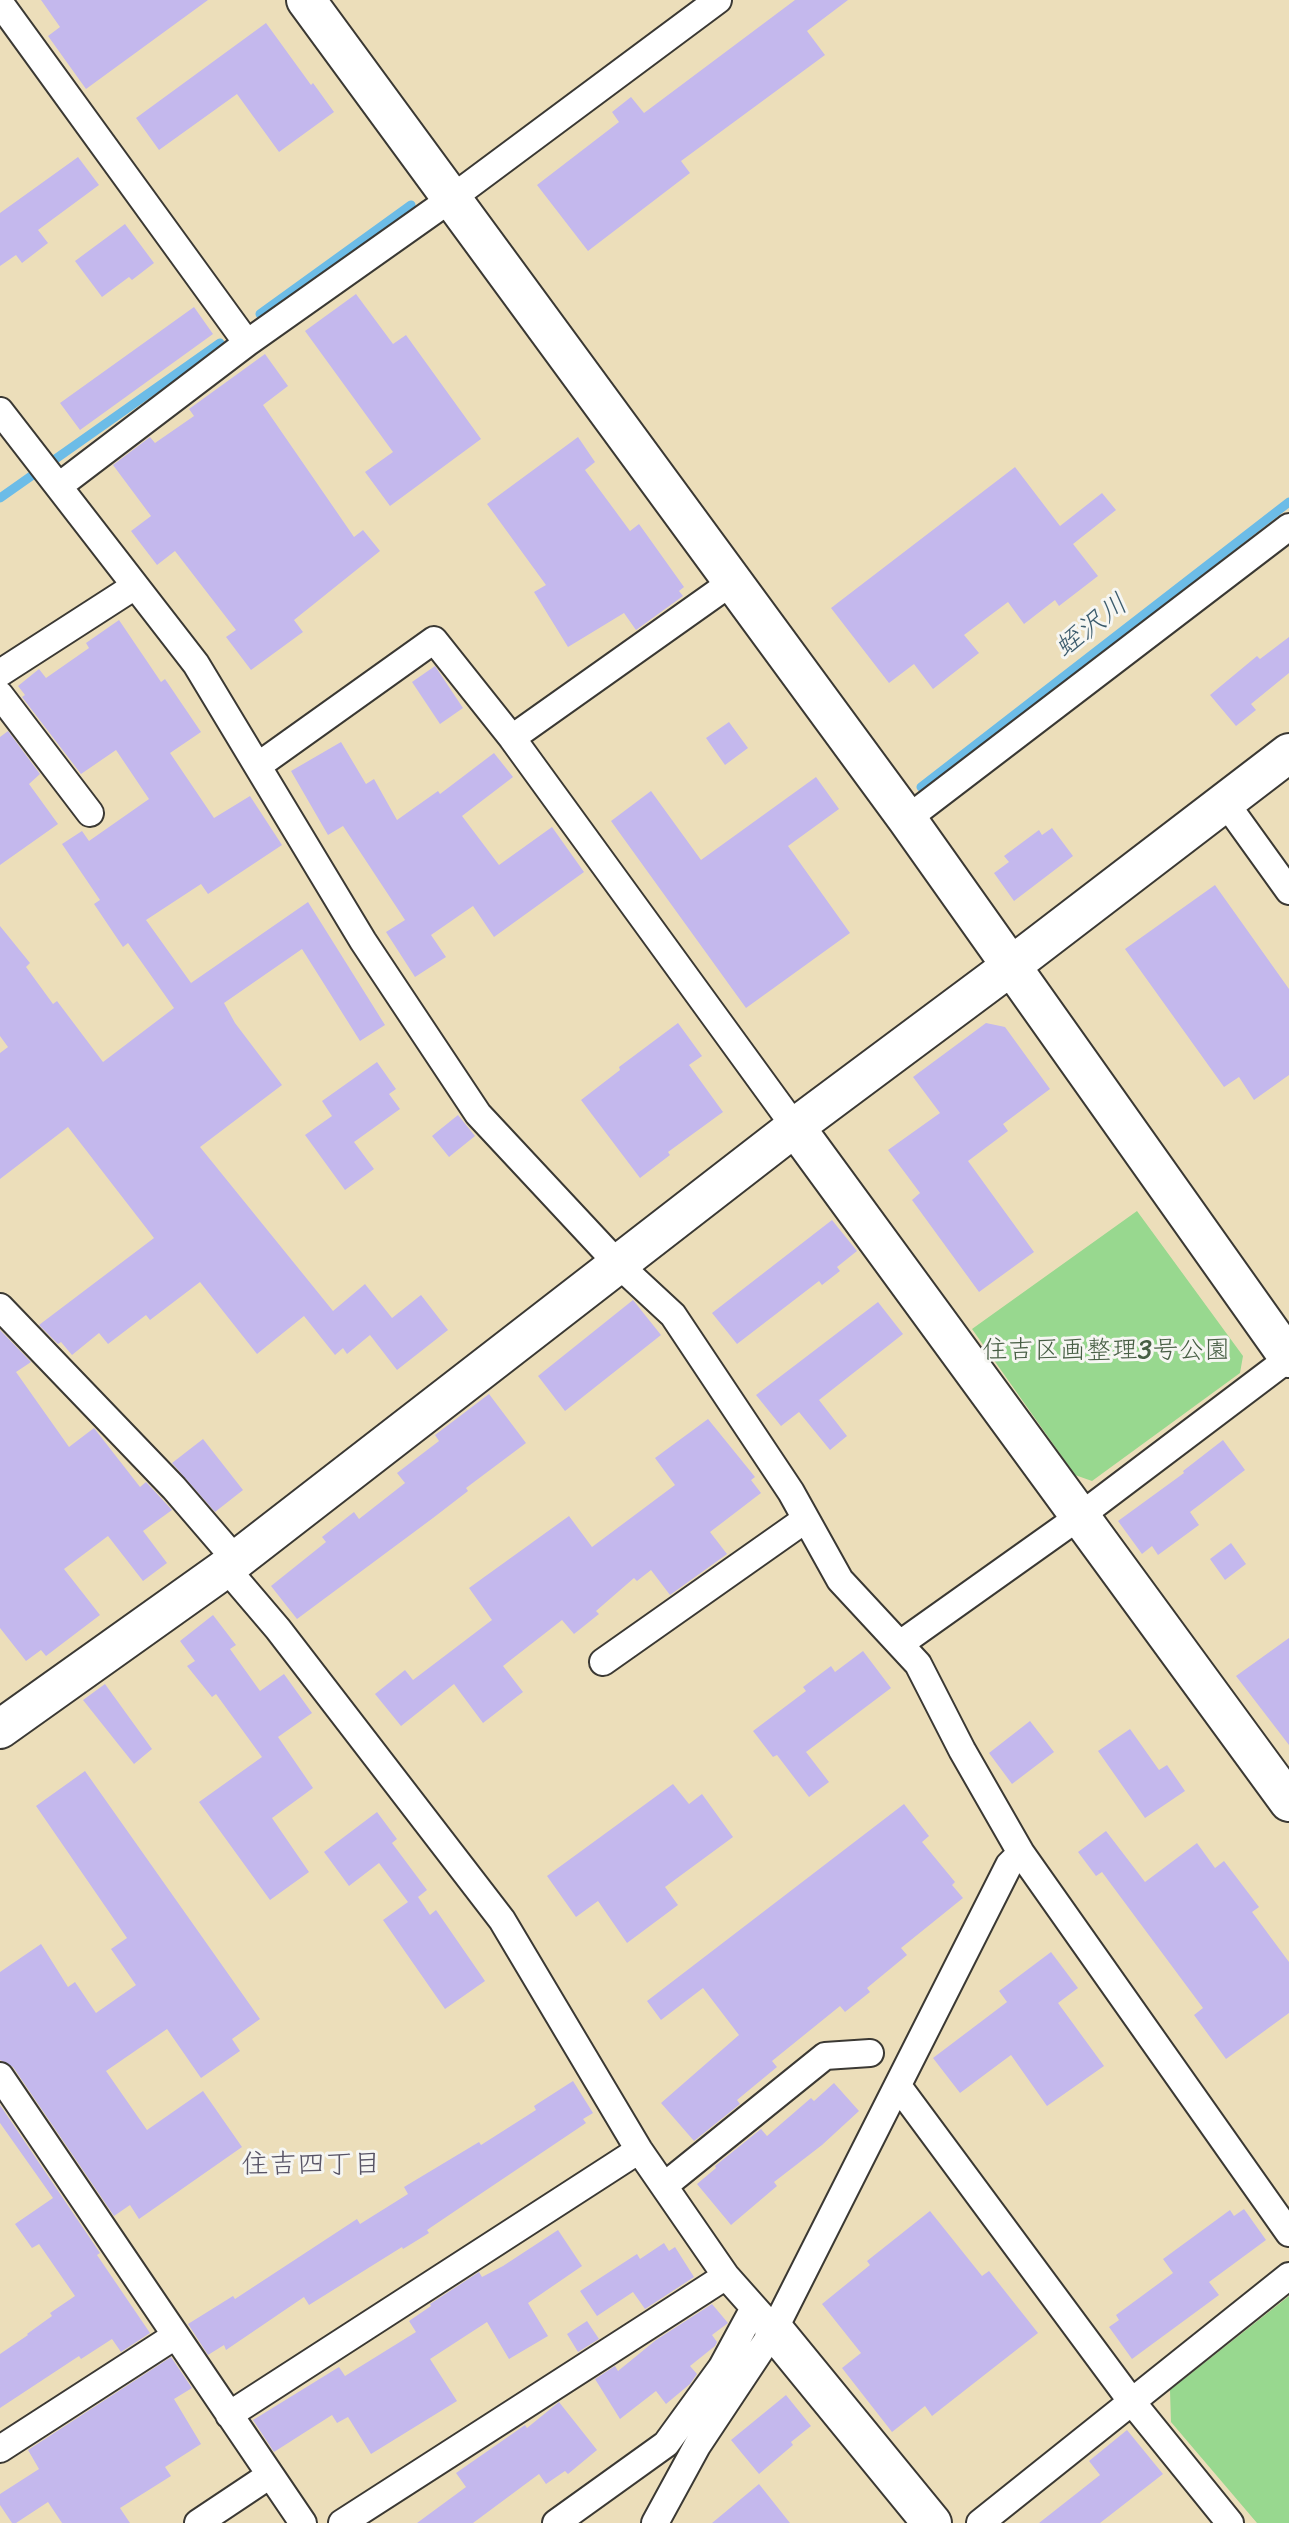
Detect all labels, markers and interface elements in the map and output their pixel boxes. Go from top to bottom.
water label: 蛭沢川 [1049,588,1135,666]
park label: 住吉区画整理3号公園 [982,1335,1230,1367]
district label: 住吉四丁目 [241,2149,381,2183]

